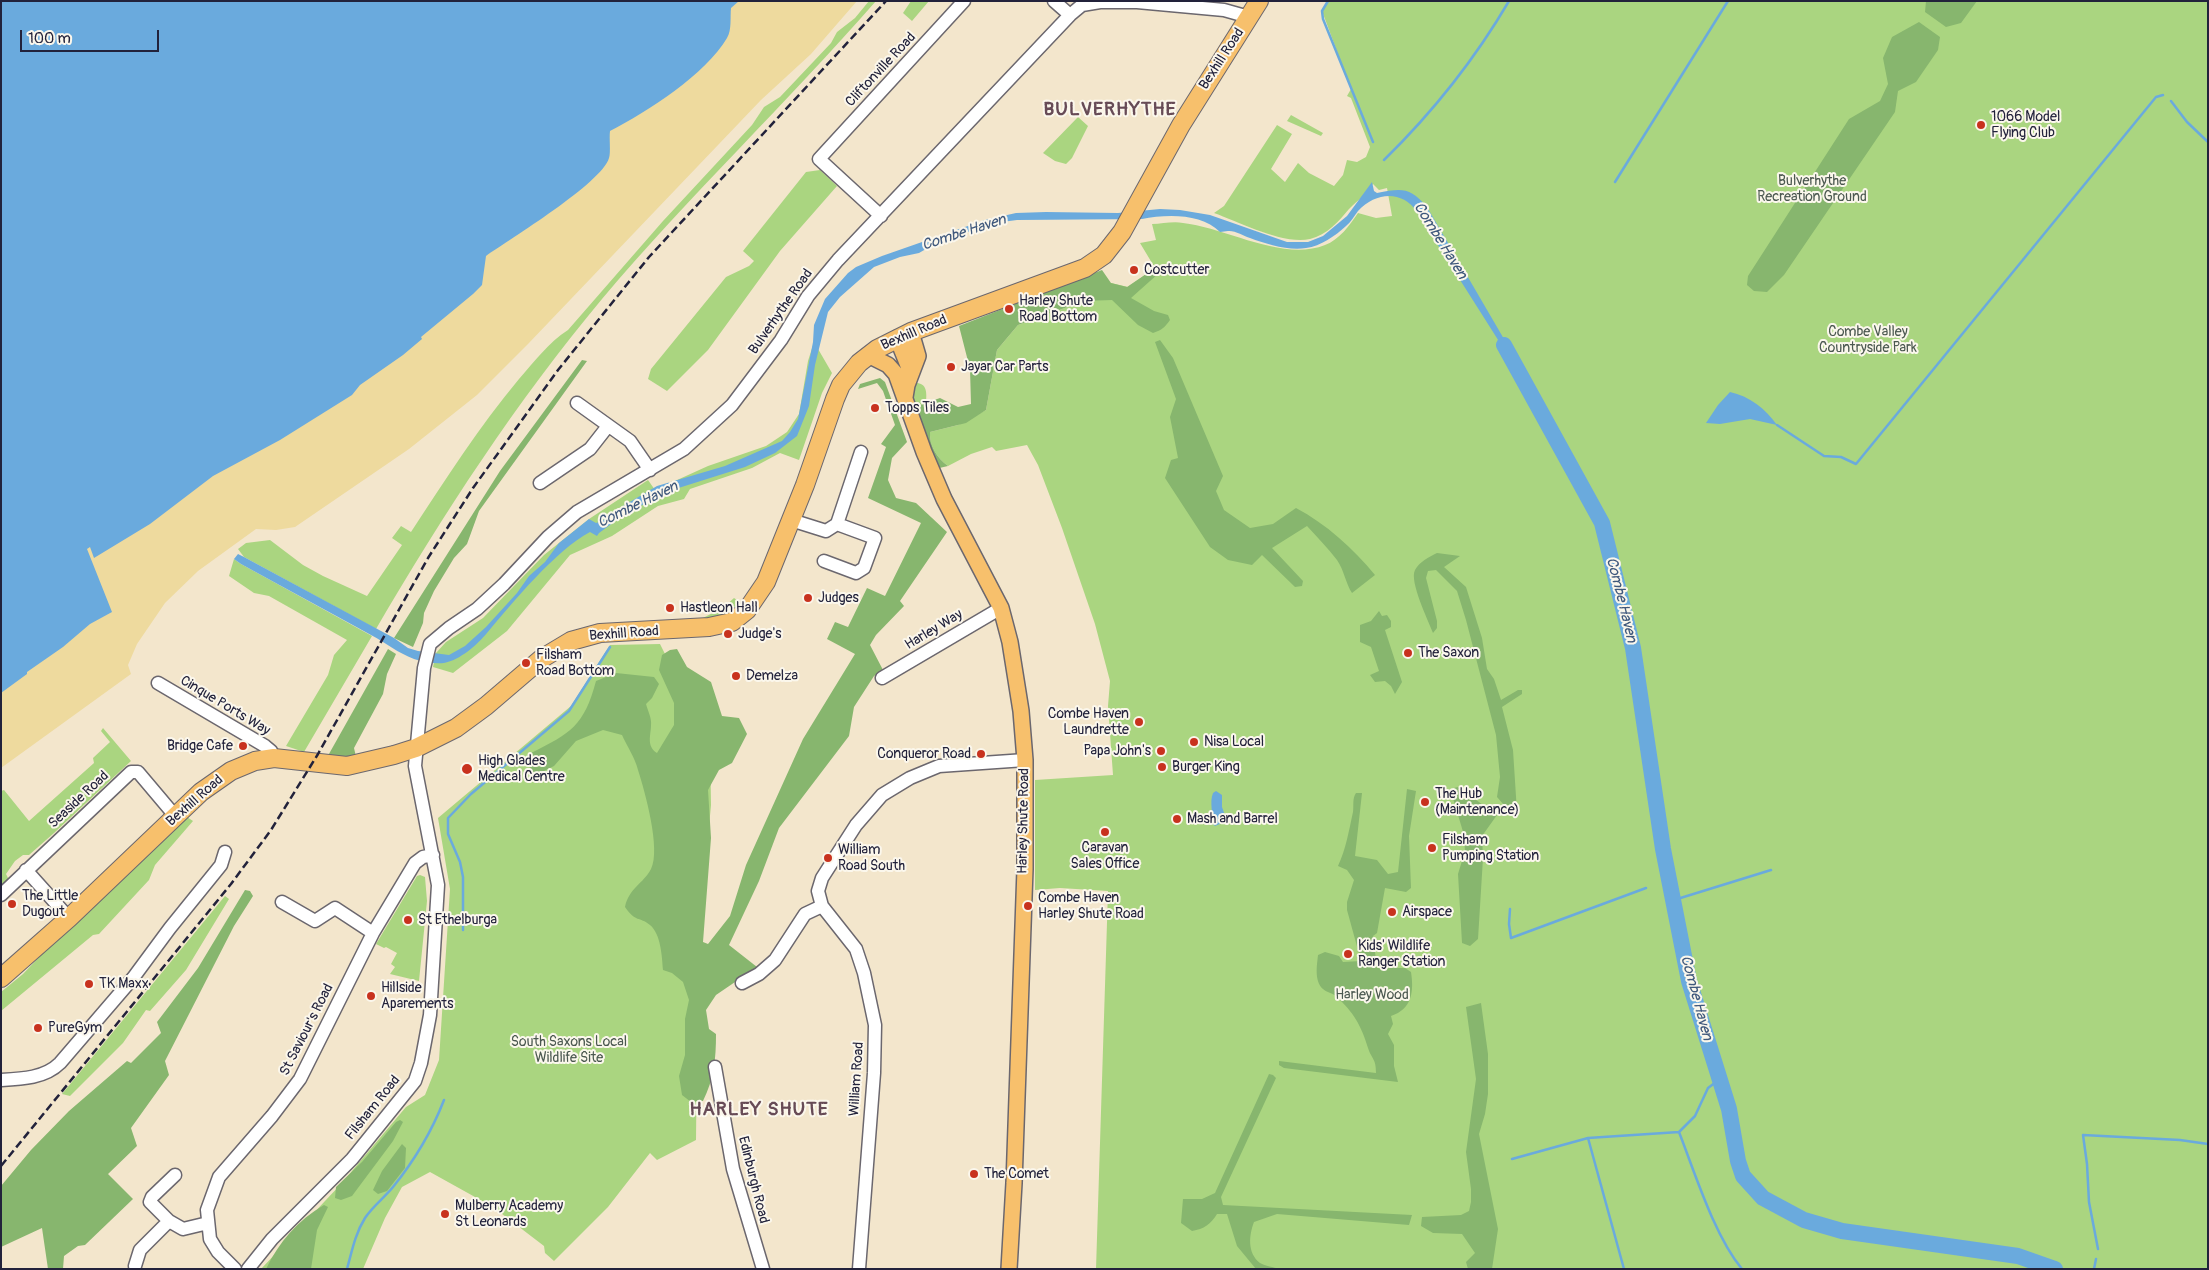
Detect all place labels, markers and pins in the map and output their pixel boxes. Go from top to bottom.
place label: 1066 Model Flying Club [1991,109,2060,142]
marker: 1066 Model Flying Club [1975,119,1987,131]
place label: Costcutter [1144,262,1209,278]
marker: Costcutter [1128,264,1140,276]
place label: Harley Shute Road Bottom [1019,293,1097,326]
marker: Harley Shute Road Bottom [1003,303,1015,315]
place label: Jayar Car Parts [961,359,1048,375]
marker: Jayar Car Parts [945,361,957,373]
place label: Topps Tiles [885,400,949,416]
marker: Topps Tiles [869,402,881,414]
place label: Judges [818,590,859,606]
marker: Judges [802,592,814,604]
place label: Hastleon Hall [680,600,758,616]
marker: Hastleon Hall [664,602,676,614]
place label: Judge's [738,626,781,642]
marker: Judge's [722,628,734,640]
place label: The Saxon [1418,645,1479,661]
place label: Filsham Road Bottom [536,647,614,680]
marker: The Saxon [1402,647,1414,659]
marker: Filsham Road Bottom [520,657,532,669]
place label: Demelza [746,668,798,684]
marker: Demelza [730,670,742,682]
place label: Combe Haven Laundrette [1048,706,1129,739]
marker: Combe Haven Laundrette [1133,716,1145,728]
place label: Nisa Local [1204,734,1264,750]
marker: Nisa Local [1188,736,1200,748]
place label: Bridge Cafe [167,738,233,754]
marker: Bridge Cafe [237,740,249,752]
place label: Papa John's [1083,743,1151,759]
marker: Papa John's [1155,745,1167,757]
place label: Conqueror Road [877,746,971,762]
marker: Conqueror Road [975,748,987,760]
place label: High Glades Medical Centre [478,753,565,786]
place label: Burger King [1172,759,1240,775]
marker: Burger King [1156,761,1168,773]
marker: High Glades Medical Centre [460,762,474,776]
place label: The Hub (Maintenance) [1435,786,1519,819]
marker: The Hub (Maintenance) [1419,796,1431,808]
place label: Mash and Barrel [1187,811,1278,827]
marker: Mash and Barrel [1171,813,1183,825]
marker: Caravan Sales Office [1099,826,1111,838]
place label: Filsham Pumping Station [1442,832,1539,864]
place label: Caravan Sales Office [1071,840,1139,872]
place label: William Road South [838,842,905,874]
marker: Filsham Pumping Station [1426,842,1438,854]
marker: William Road South [822,852,834,864]
place label: The Little Dugout [22,888,78,920]
place label: Combe Haven Harley Shute Road [1038,890,1144,922]
marker: The Little Dugout [6,898,18,910]
marker: Combe Haven Harley Shute Road [1022,900,1034,912]
place label: Airspace [1402,904,1452,920]
marker: Airspace [1386,906,1398,918]
place label: St Ethelburga [418,912,497,928]
marker: St Ethelburga [402,914,414,926]
place label: Kids' Wildlife Ranger Station [1358,938,1445,970]
marker: Kids' Wildlife Ranger Station [1342,948,1354,960]
place label: TK Maxx [99,976,149,992]
marker: TK Maxx [83,978,95,990]
place label: Hillside Aparements [381,980,453,1012]
marker: Hillside Aparements [365,990,377,1002]
place label: PureGym [48,1020,102,1036]
marker: PureGym [32,1022,44,1034]
place label: The Comet [984,1166,1049,1182]
marker: The Comet [968,1168,980,1180]
place label: Mulberry Academy St Leonards [455,1198,563,1230]
marker: Mulberry Academy St Leonards [439,1208,451,1220]

